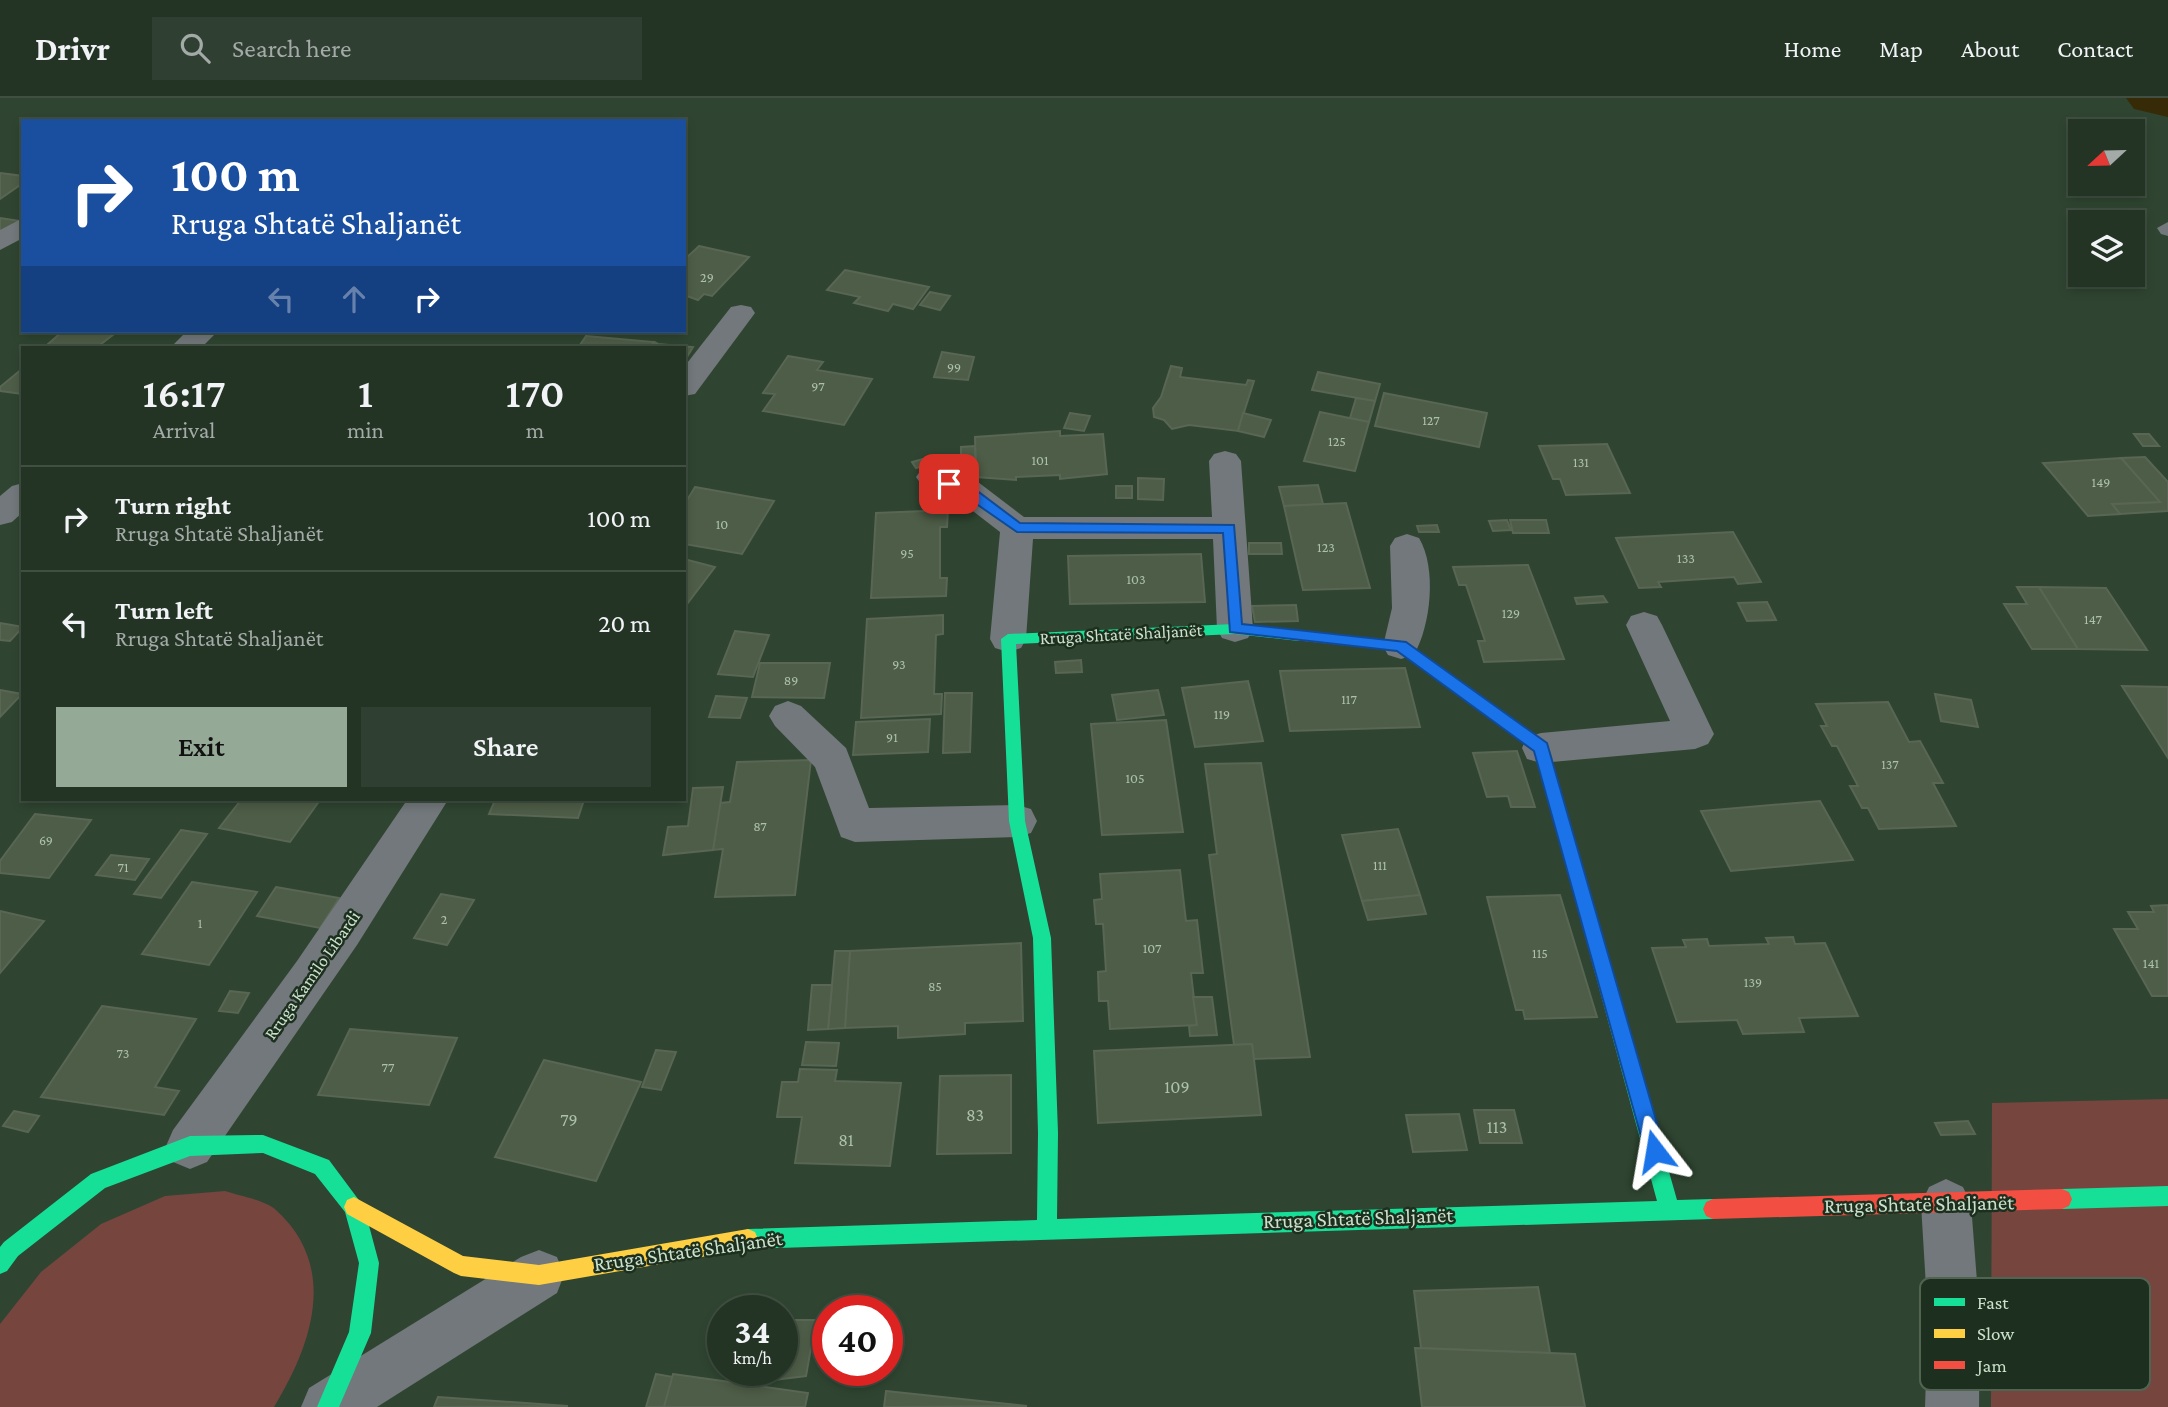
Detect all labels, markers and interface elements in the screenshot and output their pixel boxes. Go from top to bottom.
search box [152,17,642,80]
icon: search [176,29,214,67]
text: Drivr [35,30,110,67]
text: Search here [232,34,351,63]
text: Home [1784,35,1841,62]
text: Map [1879,35,1923,62]
text: About [1961,35,2019,62]
text: Contact [2057,35,2133,62]
north arrow [2068,119,2146,196]
map controls [2068,119,2145,287]
icon: right [56,147,147,238]
text: 100 m [171,147,300,202]
text: Rruga Shtatë Shaljanët [171,205,461,241]
button: layers [2068,210,2145,287]
house number: 29 [700,269,714,285]
icon: left [262,280,300,318]
icon: ahead [335,280,373,318]
icon: right [408,280,446,318]
house number: 99 [947,359,961,375]
text: 16:17 [142,369,226,416]
text: 1 [358,369,373,416]
text: 170 [505,369,565,416]
house number: 97 [811,378,825,394]
house number: 127 [1422,412,1440,428]
text: Arrival [153,417,215,443]
text: min [347,417,384,443]
text: m [526,417,544,443]
house number: 125 [1328,433,1346,449]
house number: 101 [1031,452,1049,468]
pin [919,454,979,514]
house number: 131 [1573,454,1589,470]
icon: arrive [930,465,968,503]
house number: 149 [2092,474,2110,490]
text: Turn right [115,491,231,520]
icon: right [56,500,94,538]
text: 100 m [587,504,651,533]
house number: 10 [716,516,728,532]
text: Rruga Shtatë Shaljanët [115,520,323,546]
house number: 123 [1317,539,1335,555]
house number: 95 [900,545,914,561]
house number: 133 [1677,550,1695,566]
house number: 103 [1126,571,1146,587]
text: Turn left [115,596,213,625]
icon: left [56,605,94,643]
house number: 129 [1502,605,1520,621]
text: 20 m [598,609,651,638]
house number: 147 [2084,611,2102,627]
street label: Rruga Shtatë Shaljanët [1039,620,1204,649]
text: Rruga Shtatë Shaljanët [115,625,323,651]
house number: 93 [892,656,906,672]
house number: 89 [784,672,798,688]
house number: 117 [1341,691,1357,707]
house number: 119 [1214,706,1230,722]
button: Exit [56,707,347,787]
button: Share [361,707,651,787]
house number: 91 [886,729,898,745]
house number: 137 [1881,756,1899,772]
house number: 105 [1125,770,1145,786]
house number: 87 [753,818,767,834]
house number: 69 [39,832,53,848]
house number: 111 [1373,857,1387,873]
house number: 71 [117,859,129,875]
street label: Rruga Kamilo Libardi [260,907,364,1043]
house number: 2 [441,911,448,927]
house number: 1 [198,915,203,931]
house number: 107 [1143,940,1162,956]
house number: 115 [1532,945,1548,961]
house number: 141 [2143,955,2160,971]
house number: 139 [1744,974,1762,990]
house number: 85 [928,978,942,994]
house number: 73 [117,1045,129,1061]
house number: 77 [382,1059,395,1075]
house number: 109 [1164,1077,1190,1097]
house number: 83 [966,1105,984,1125]
house number: 79 [560,1110,578,1130]
position arrow [1618,1114,1692,1188]
house number: 113 [1487,1117,1507,1137]
house number: 81 [838,1130,854,1150]
street label: Rruga Shtatë Shaljanët [1824,1190,2015,1218]
street label: Rruga Shtatë Shaljanët [1262,1203,1455,1233]
street label: Rruga Shtatë Shaljanët [592,1226,785,1276]
legend [1920,1278,2150,1390]
text: Fast [1977,1292,2009,1313]
speed limit sign: 40 [812,1295,903,1386]
text: 34 [735,1312,770,1351]
text: Slow [1977,1323,2014,1344]
text: km/h [733,1348,772,1368]
text: Jam [1975,1355,2007,1376]

